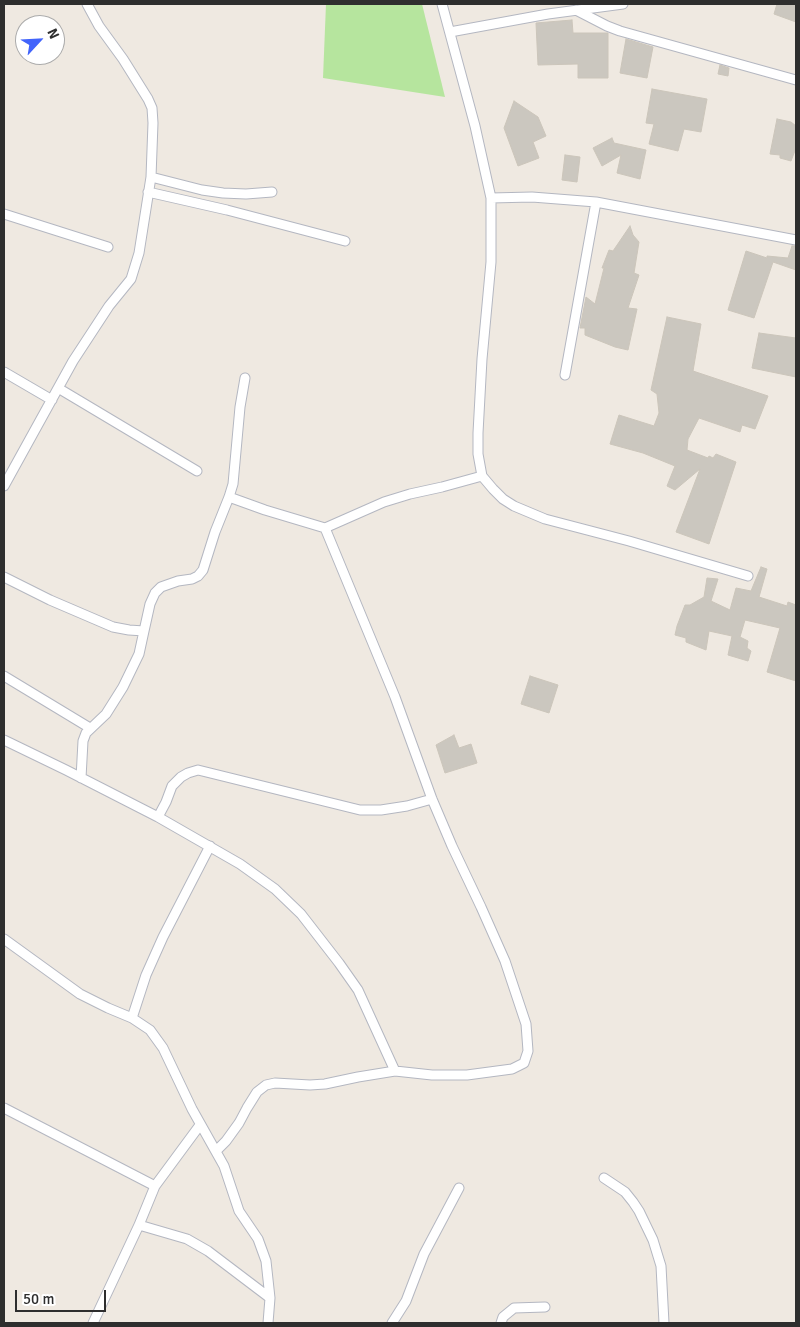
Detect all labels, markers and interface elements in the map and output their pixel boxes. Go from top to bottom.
north arrow [15,15,65,65]
text: N [43,26,63,42]
scale bar [18,1280,109,1312]
text: 50 m [23,1290,54,1308]

